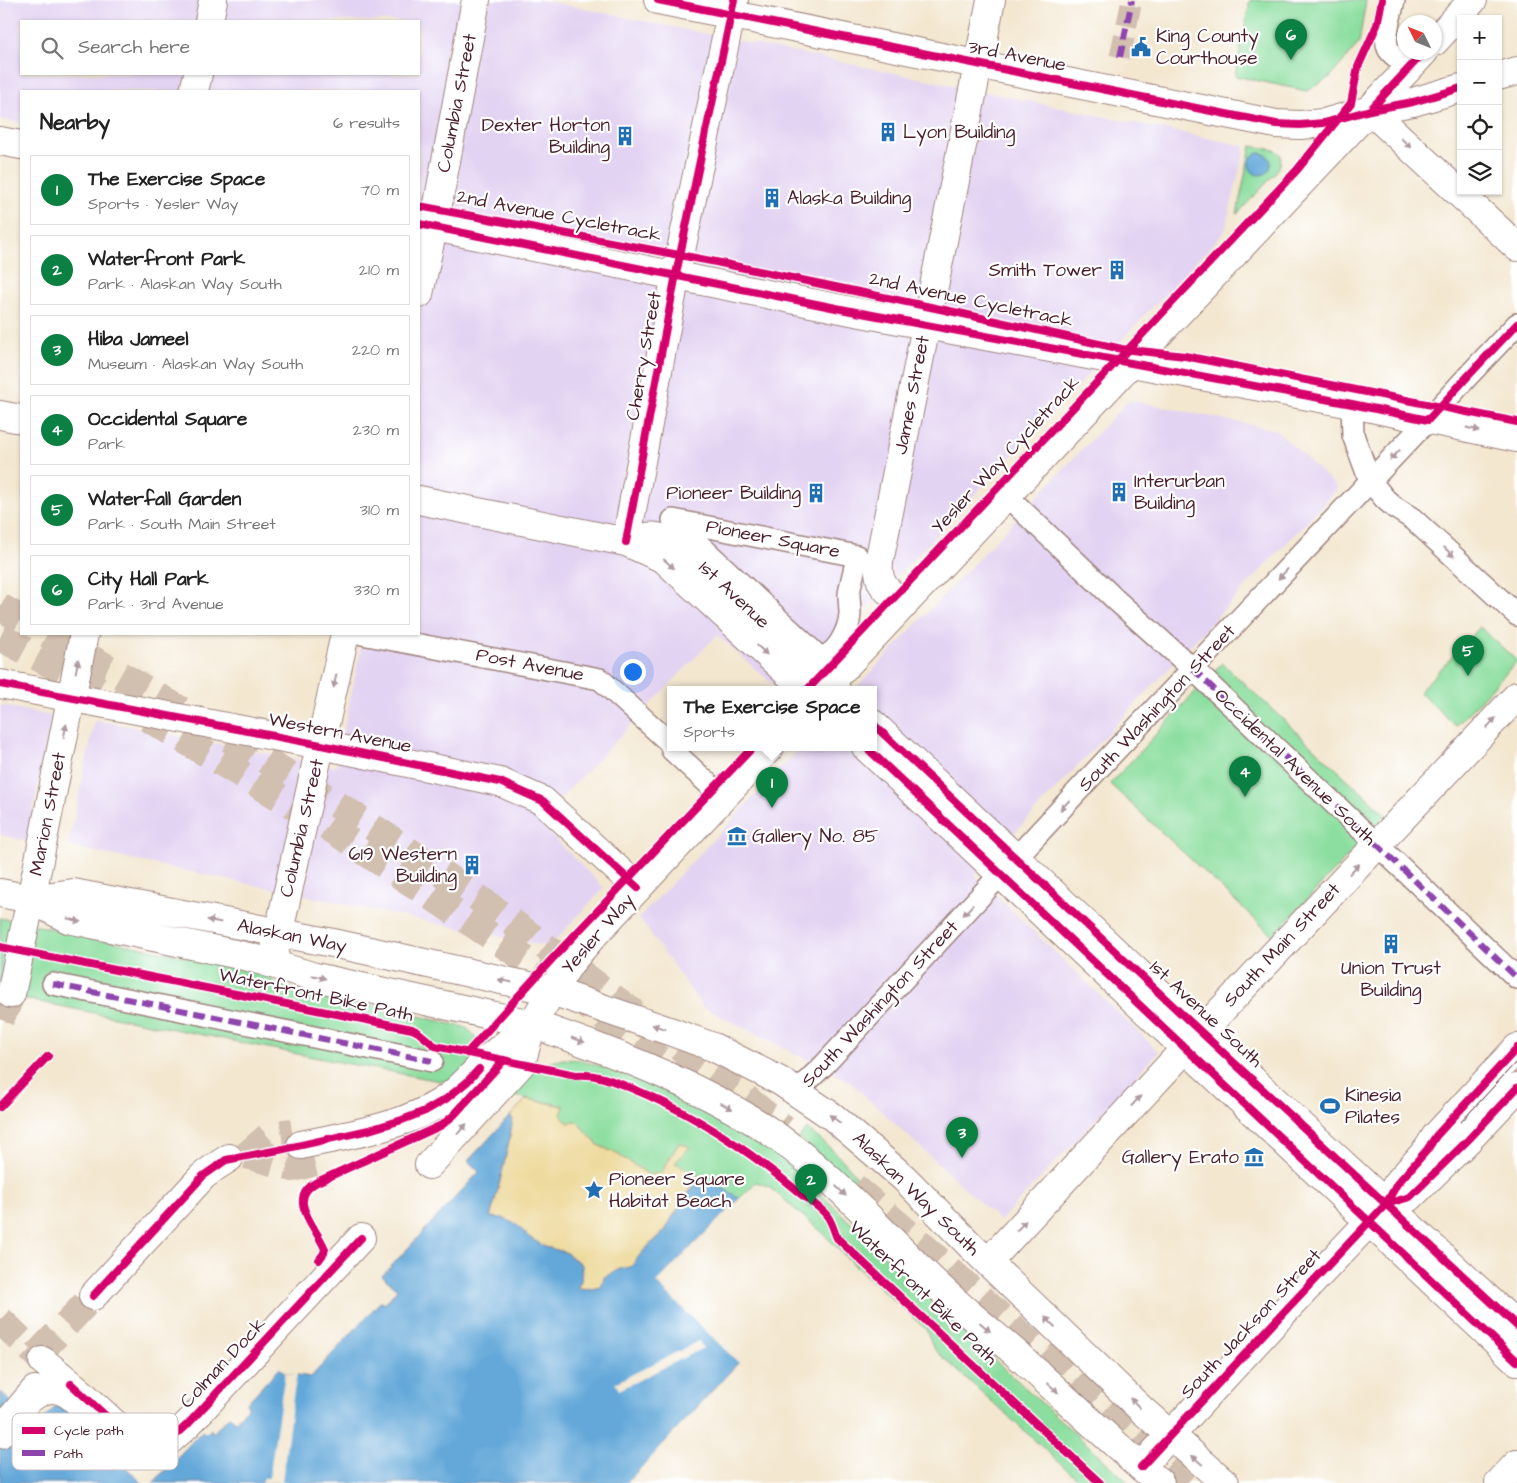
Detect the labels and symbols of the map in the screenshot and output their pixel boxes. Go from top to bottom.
north arrow [1397,15,1442,60]
pin: 6 [1275,19,1307,60]
place label: King County Courthouse [1156,23,1259,72]
street label: Columbia Street [430,31,484,175]
street label: 3rd Avenue [966,33,1068,79]
public building icon: King County Courthouse [1130,36,1152,58]
place label: Dexter Horton Building [482,112,610,162]
place label: Lyon Building [903,119,1016,147]
building icon: Lyon Building [877,121,899,143]
building icon: Dexter Horton Building [614,125,636,147]
one-way arrow [1400,138,1413,149]
street label: 2nd Avenue Cycletrack [454,183,664,250]
place label: Alaska Building [787,185,911,213]
building icon: Alaska Building [761,187,783,209]
place label: Smith Tower [989,257,1103,284]
building icon: Smith Tower [1106,259,1128,281]
street label: 2nd Avenue Cycletrack [866,265,1076,336]
street label: Cherry Street [619,289,670,423]
street label: James Street [887,333,937,457]
street label: Yesler Way Cycletrack [925,370,1088,541]
one-way arrow [1465,425,1480,433]
one-way arrow [1389,449,1401,461]
place label: Interurban Building [1134,468,1225,518]
place label: Pioneer Building [666,480,801,508]
building icon: Interurban Building [1108,481,1130,503]
building icon: Pioneer Building [805,482,827,504]
street label: Pioneer Square [704,513,842,565]
one-way arrow [1443,546,1455,558]
street label: 1st Avenue [692,555,776,635]
one-way arrow [662,558,674,570]
one-way arrow [1277,567,1289,579]
street label: South Washington Street [1072,618,1243,798]
pin: 5 [1452,635,1484,676]
street label: Post Avenue [474,641,586,689]
one-way arrow [756,644,768,656]
one-way arrow [74,658,82,674]
your location [620,659,646,685]
one-way arrow [331,674,339,689]
street label: Occidental Avenue South [1208,682,1383,852]
street label: Western Avenue [266,706,414,760]
one-way arrow [1485,718,1497,730]
one-way arrow [61,722,69,738]
street label: Marion Street [23,750,73,878]
street label: Columbia Street [273,756,331,900]
pin: 4 [1229,756,1261,797]
pin: 1 [756,767,788,808]
one-way arrow [1059,799,1071,811]
place label: Gallery No. 85 [752,823,879,851]
museum icon: Gallery No. 85 [726,825,748,847]
place label: 619 Western Building [349,841,457,891]
building icon: 619 Western Building [461,854,483,876]
one-way arrow [1348,863,1360,875]
street label: South Main Street [1217,877,1347,1013]
street label: Yesler Way [555,887,642,981]
one-way arrow [962,904,974,916]
street label: Alaskan Way [235,912,350,961]
street label: South Washington Street [795,914,966,1094]
one-way arrow [67,916,82,924]
one-way arrow [206,916,222,924]
building icon: Union Trust Building [1380,933,1402,955]
street label: 1st Avenue South [1143,954,1269,1074]
place label: Union Trust Building [1341,955,1441,1005]
street label: Waterfront Bike Path [216,961,416,1029]
one-way arrow [312,974,327,982]
one-way arrow [496,976,512,984]
one-way arrow [651,1023,666,1030]
one-way arrow [571,1036,586,1044]
place label: Kinesia Pilates [1345,1082,1402,1131]
sports icon: Kinesia Pilates [1319,1095,1341,1117]
one-way arrow [1130,1096,1142,1108]
one-way arrow [720,1102,733,1111]
one-way arrow [828,1114,842,1124]
pin: 3 [946,1117,978,1158]
one-way arrow [457,1122,468,1135]
street label: Alaskan Way South [845,1126,986,1263]
place label: Gallery Erato [1122,1144,1239,1172]
museum icon: Gallery Erato [1243,1146,1265,1168]
pin: 2 [795,1164,827,1205]
place label: Pioneer Square Habitat Beach [609,1166,745,1215]
place icon: Pioneer Square Habitat Beach [583,1179,605,1201]
one-way arrow [835,1185,847,1197]
street label: Waterfront Bike Path [842,1215,1004,1372]
one-way arrow [1015,1221,1027,1233]
street label: South Jackson Street [1174,1243,1328,1405]
street label: Colman Dock [174,1311,272,1414]
one-way arrow [1044,1316,1056,1328]
one-way arrow [978,1322,991,1333]
one-way arrow [1046,1382,1059,1393]
one-way arrow [1129,1397,1141,1409]
legend [12,1413,178,1470]
text: Cycle path [54,1421,123,1441]
text: Path [54,1444,83,1464]
one-way arrow [1191,1454,1204,1465]

